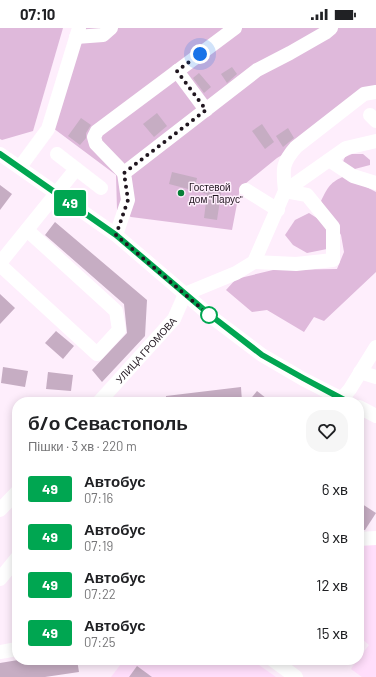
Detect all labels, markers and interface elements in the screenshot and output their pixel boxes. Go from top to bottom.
text: 07:10 [20,5,55,23]
your location [190,44,210,64]
place label: Гостевой дом "Парус" [189,181,243,205]
marker: Гостевой дом "Парус" [176,188,186,198]
line badge: 49 [52,190,88,216]
text: 49 [62,194,78,211]
unlabelled marker [200,306,218,324]
street label: УЛИЦА ГРОМОВА [113,314,179,385]
button: heart [306,410,348,452]
text: б/о Севастополь [28,411,188,434]
text: Пішки · 3 хв · 220 m [28,438,137,454]
text: Автобус [84,472,146,490]
text: 49 [42,480,58,497]
text: 6 хв [322,480,348,498]
text: 07:16 [84,490,113,506]
text: Автобус [84,520,146,538]
text: 49 [42,528,58,545]
text: 9 хв [322,528,348,546]
text: 07:19 [84,538,113,554]
text: Автобус [84,568,146,586]
text: 49 [42,576,58,593]
text: 12 хв [316,576,348,594]
text: 07:22 [84,586,116,602]
text: Автобус [84,616,146,634]
text: 49 [42,624,58,641]
text: 15 хв [317,624,348,642]
text: 07:25 [84,634,116,650]

